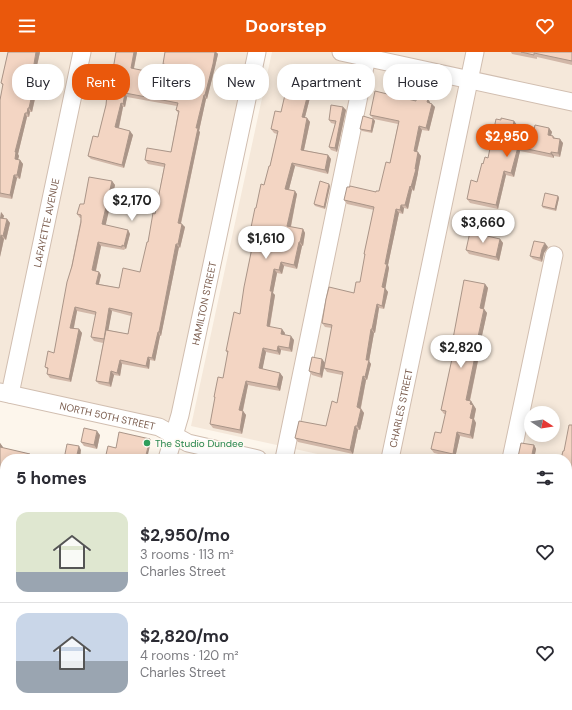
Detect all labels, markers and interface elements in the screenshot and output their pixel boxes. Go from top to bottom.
text: Doorstep [245,14,327,38]
icon: menu [16,15,38,37]
icon: heart [534,15,556,37]
chip: Buy [12,64,64,100]
chip: Rent [72,64,130,100]
chip: Filters [138,64,205,100]
chip: New [213,64,269,100]
chip: Apartment [277,64,375,100]
chip: House [383,64,452,100]
pin: $2,950 [474,124,540,158]
text: $2,950 [485,128,529,145]
street label: LAFAYETTE AVENUE [30,177,62,268]
pin: $2,170 [99,188,165,222]
text: $2,170 [112,192,152,209]
pin: $3,660 [450,210,516,244]
text: $3,660 [461,214,505,231]
pin: $1,610 [233,226,299,260]
text: $1,610 [247,230,285,247]
street label: HAMILTON STREET [188,260,219,346]
pin: $2,820 [428,335,494,369]
text: $2,820 [439,339,483,356]
street label: CHARLES STREET [386,367,415,449]
street label: NORTH 50TH STREET [58,399,157,433]
north arrow [524,406,560,442]
map controls [524,406,560,442]
place label: The Studio Dundee [155,437,244,450]
marker: The Studio Dundee [142,438,152,448]
text: 5 homes [16,467,87,489]
icon: filters [534,467,556,489]
text: $2,950/mo [140,524,230,546]
icon: home [48,528,96,576]
icon: heart [534,541,556,563]
text: 3 rooms · 113 m² [140,546,234,563]
text: Charles Street [140,563,226,580]
text: $2,820/mo [140,625,229,647]
icon: home [48,629,96,677]
icon: heart [534,642,556,664]
text: 4 rooms · 120 m² [140,647,239,664]
text: Charles Street [140,664,226,681]

